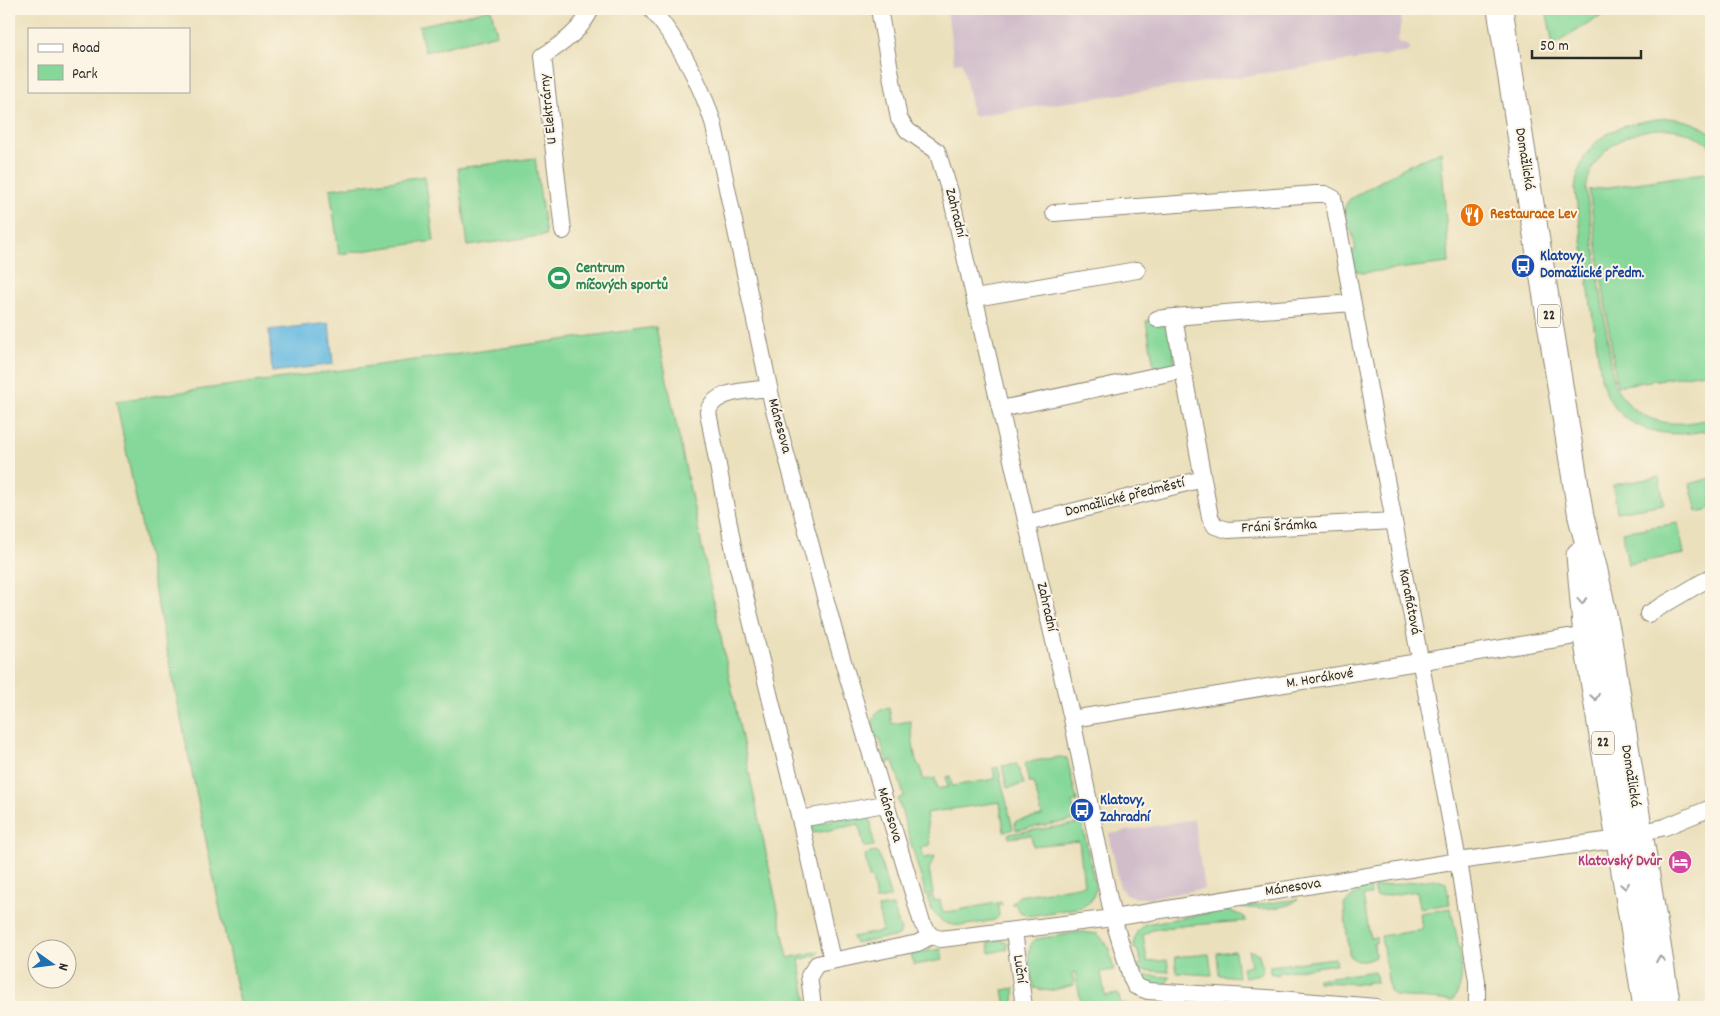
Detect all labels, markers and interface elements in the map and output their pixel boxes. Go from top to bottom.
legend [28,28,190,92]
scale bar [1532,28,1641,60]
text: 50 m [1540,36,1569,58]
text: Road [72,38,100,60]
text: Park [72,64,98,86]
street label: U Elektrárny [534,72,564,145]
street label: Domažlická [1508,126,1540,192]
street label: Zahradní [938,186,972,241]
restaurant icon: Restaurace Lev [1459,202,1485,228]
place label: Restaurace Lev [1490,204,1578,226]
place label: Klatovy, Domažlické předm. [1540,246,1645,285]
bus stop icon: Klatovy, Domažlické předm. [1510,253,1536,279]
place label: Centrum míčových sportů [576,258,668,297]
sports icon: Centrum míčových sportů [546,265,572,291]
road number: 22 [1538,304,1560,328]
street label: Mánesova [761,396,797,457]
street label: Domažlické předměstí [1063,472,1188,524]
street label: Fráni Šrámka [1241,514,1318,540]
street label: Karafiátová [1392,567,1426,637]
street label: Zahradní [1030,580,1063,635]
one-way arrow [1576,597,1587,605]
street label: M. Horákové [1285,663,1355,695]
one-way arrow [1590,693,1600,702]
road number: 22 [1592,731,1614,754]
street label: Domažlická [1614,743,1646,809]
street label: Mánesova [870,785,908,846]
place label: Klatovy, Zahradní [1100,790,1152,829]
bus stop icon: Klatovy, Zahradní [1069,797,1095,823]
hotel icon: Klatovský Dvůr [1667,849,1693,875]
place label: Klatovský Dvůr [1578,851,1662,873]
street label: Mánesova [1264,873,1323,903]
one-way arrow [1620,881,1630,890]
north arrow [28,938,78,988]
street label: Luční [1006,953,1032,986]
one-way arrow [1655,955,1665,963]
text: N [52,961,73,973]

